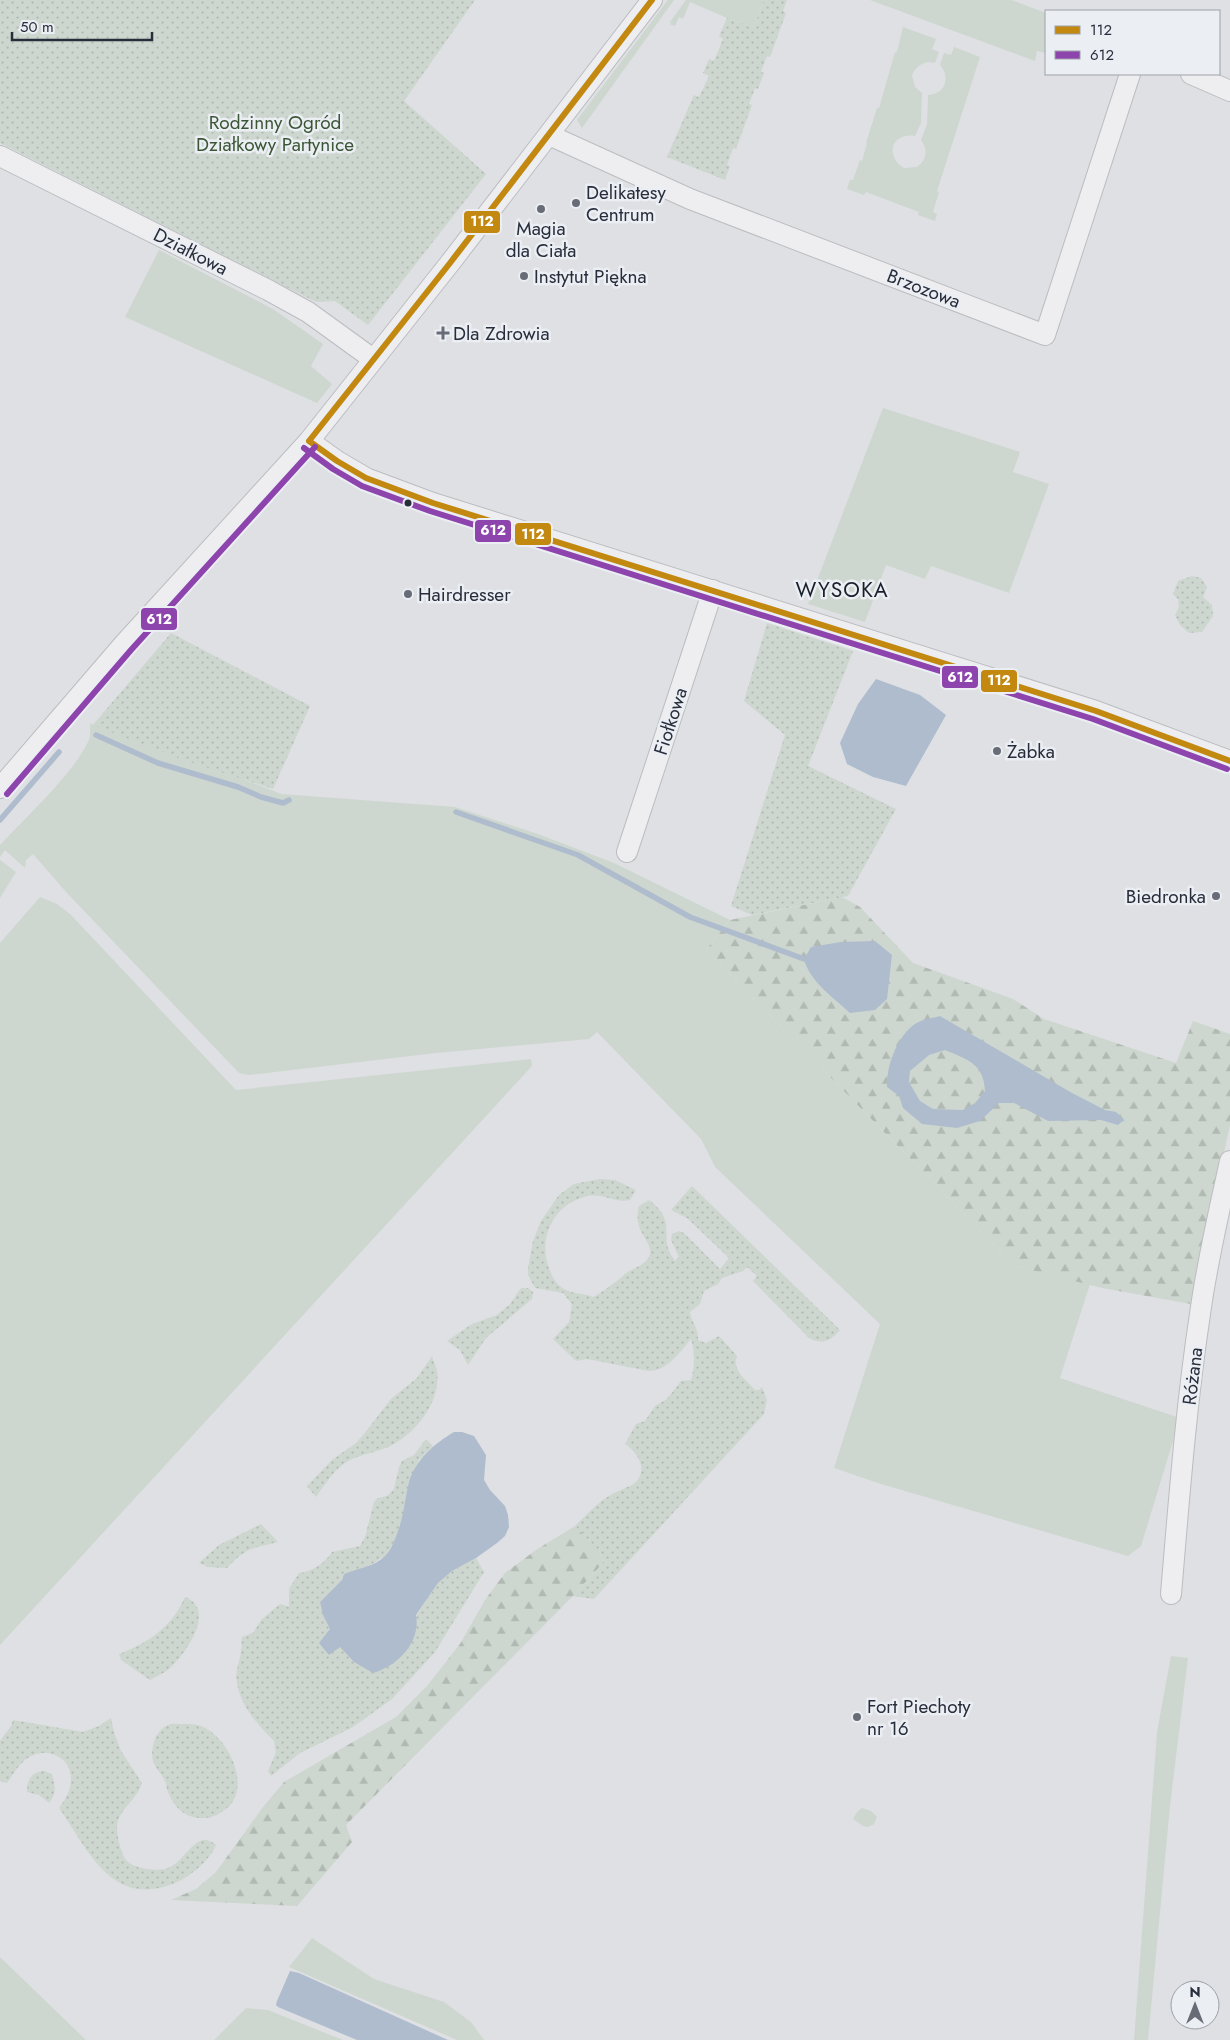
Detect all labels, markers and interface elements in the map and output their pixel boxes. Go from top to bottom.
scale bar [12,10,152,42]
legend [1045,10,1220,75]
text: 50 m [20,16,54,38]
text: 112 [1090,19,1112,41]
text: 612 [1090,44,1114,66]
park label: Rodzinny Ogród Działkowy Partynice [196,109,354,158]
place label: Delikatesy Centrum [586,179,666,228]
marker: Delikatesy Centrum [570,197,582,209]
marker: Magia dla Ciała [535,203,547,215]
line badge: 112 [463,210,501,234]
text: 112 [470,211,494,231]
place label: Magia dla Ciała [506,215,576,264]
street label: Działkowa [149,221,233,282]
street label: Brzozowa [883,262,965,315]
place label: Instytut Piękna [534,263,647,290]
marker: Instytut Piękna [518,270,530,282]
place label: Dla Zdrowia [453,320,550,347]
marker: Dla Zdrowia [437,327,449,339]
unlabelled marker [403,498,413,508]
line badge: 612 [474,519,512,543]
text: 612 [480,520,506,540]
line badge: 112 [514,522,552,546]
text: 112 [521,524,545,544]
district label: WYSOKA [795,575,889,605]
place label: Hairdresser [418,581,511,608]
marker: Hairdresser [402,588,414,600]
line badge: 612 [140,607,178,631]
text: 612 [146,609,172,629]
line badge: 612 [941,665,979,689]
text: 612 [947,667,973,687]
line badge: 112 [980,669,1018,693]
text: 112 [987,670,1011,690]
street label: Fiołkowa [647,684,694,758]
place label: Żabka [1007,738,1055,765]
marker: Żabka [991,745,1003,757]
place label: Biedronka [1126,883,1206,910]
marker: Biedronka [1210,890,1222,902]
street label: Różana [1176,1346,1209,1406]
place label: Fort Piechoty nr 16 [867,1693,971,1742]
marker: Fort Piechoty nr 16 [851,1711,863,1723]
north arrow [1170,1980,1220,2030]
text: N [1189,1982,1201,2002]

